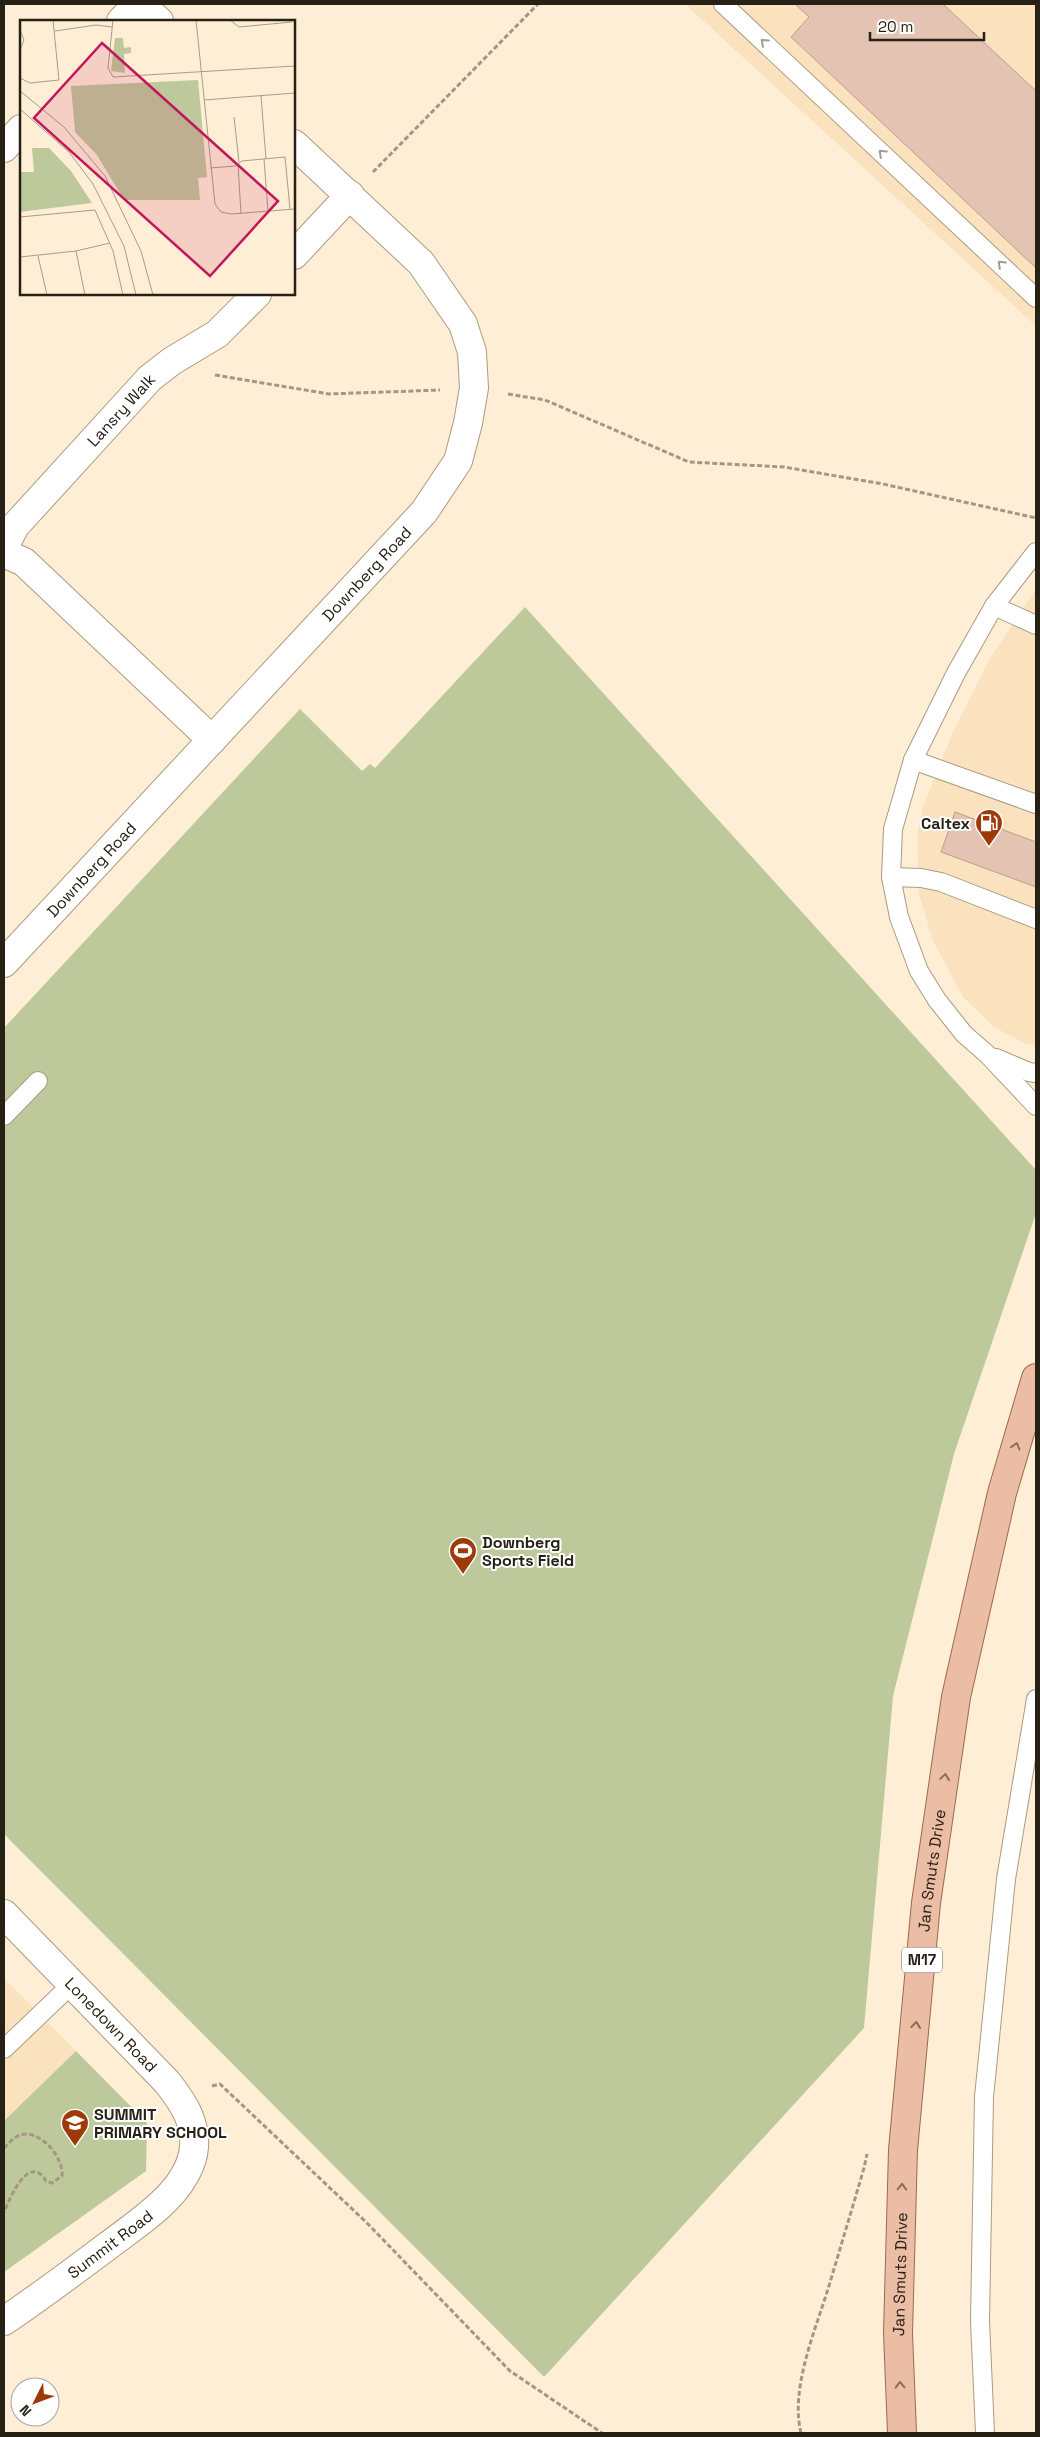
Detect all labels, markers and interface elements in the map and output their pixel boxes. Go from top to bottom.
scale bar [870,10,984,42]
text: 20 m [878,17,913,36]
inset map [20,20,295,295]
one-way arrow [760,39,769,48]
one-way arrow [879,150,888,159]
one-way arrow [997,261,1006,270]
street label: Lansry Walk [83,369,160,451]
street label: Downberg Road [318,522,416,626]
fuel station icon: Caltex [974,808,1004,847]
place label: Caltex [921,813,971,834]
street label: Downberg Road [42,818,141,922]
one-way arrow [1010,1443,1020,1451]
place label: Downberg Sports Field [482,1532,574,1571]
sports icon: Downberg Sports Field [448,1536,478,1575]
one-way arrow [939,1773,949,1781]
street label: Jan Smuts Drive [913,1808,951,1933]
road number: M17 [902,1948,942,1972]
street label: Lonedown Road [60,1973,162,2077]
one-way arrow [910,2021,921,2029]
place label: SUMMIT PRIMARY SCHOOL [94,2104,227,2143]
school or university icon: SUMMIT PRIMARY SCHOOL [60,2108,90,2147]
one-way arrow [897,2183,907,2190]
street label: Summit Road [63,2205,157,2283]
street label: Jan Smuts Drive [888,2212,912,2336]
north arrow [10,2377,60,2427]
one-way arrow [895,2380,905,2388]
text: N [16,2401,35,2420]

